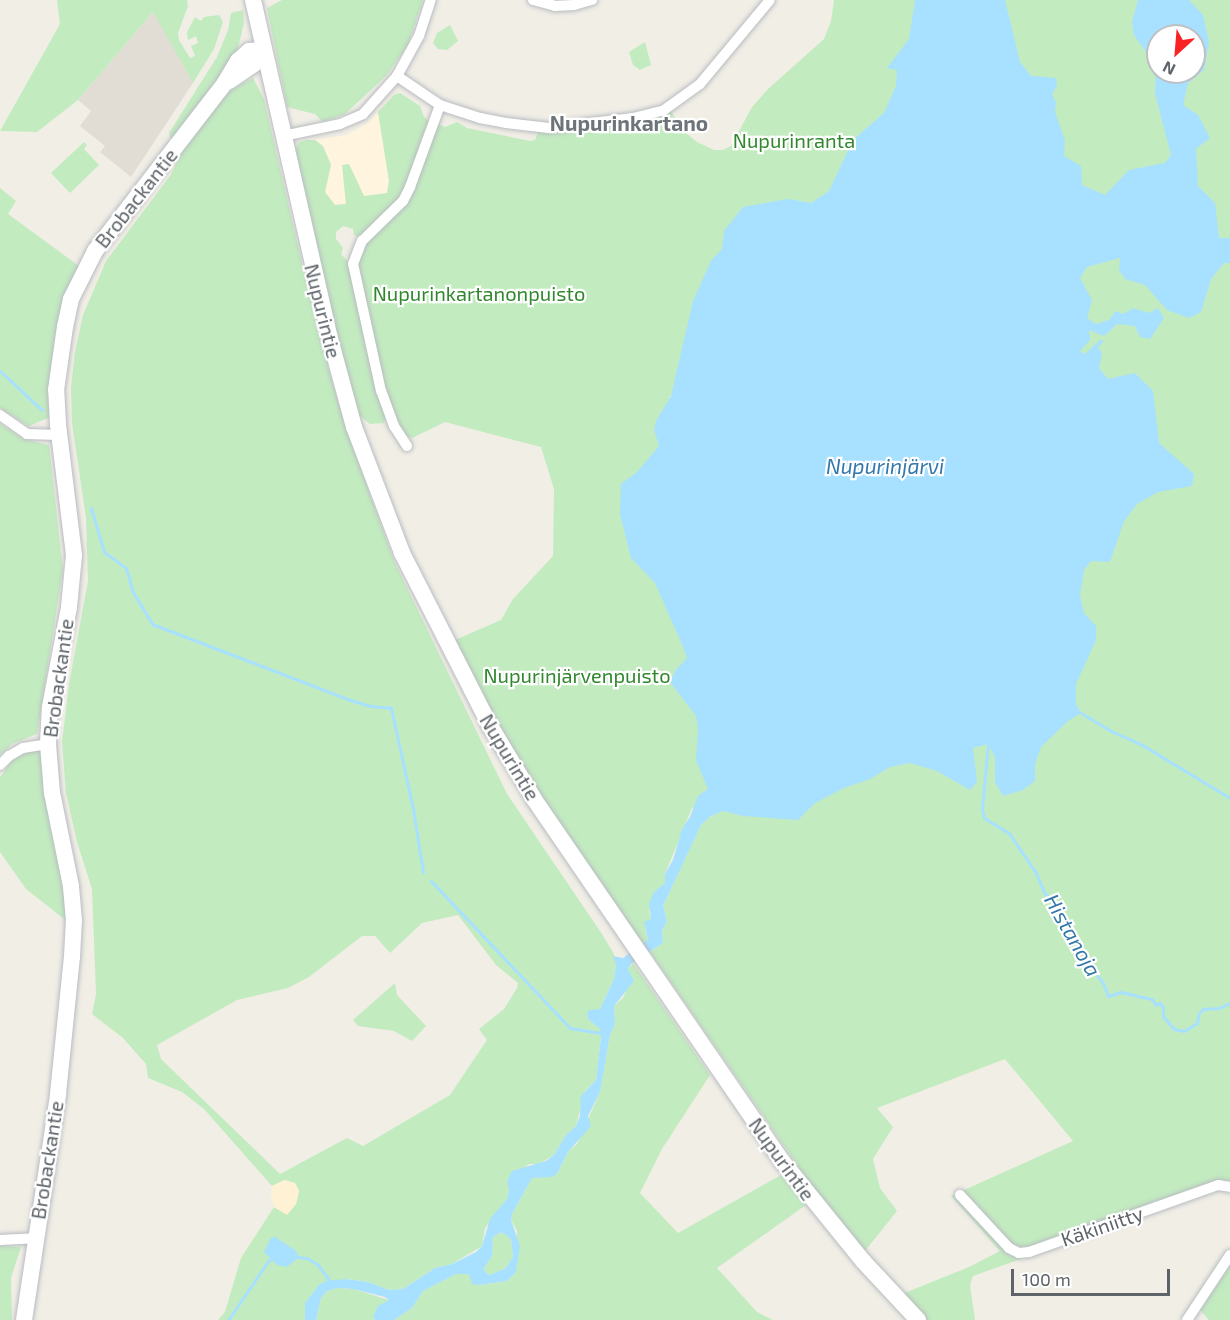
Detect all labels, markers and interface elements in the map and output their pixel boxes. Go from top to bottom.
north arrow [1146,24,1206,84]
text: N [1159,58,1178,80]
district label: Nupurinkartano [550,110,708,136]
park label: Nupurinranta [733,128,855,152]
street label: Brobackantie [90,143,182,253]
street label: Nupurintie [300,261,346,361]
park label: Nupurinkartanonpuisto [373,281,585,305]
water label: Nupurinjärvi [826,453,944,479]
street label: Brobackantie [38,617,78,739]
park label: Nupurinjärvenpuisto [483,663,671,687]
street label: Nupurintie [475,709,545,805]
water label: Histanoja [1039,889,1107,981]
street label: Brobackantie [26,1099,68,1221]
street label: Nupurintie [744,1113,820,1205]
street label: Käkiniitty [1058,1201,1146,1251]
scale bar [1014,1257,1173,1295]
text: 100 m [1022,1268,1071,1290]

